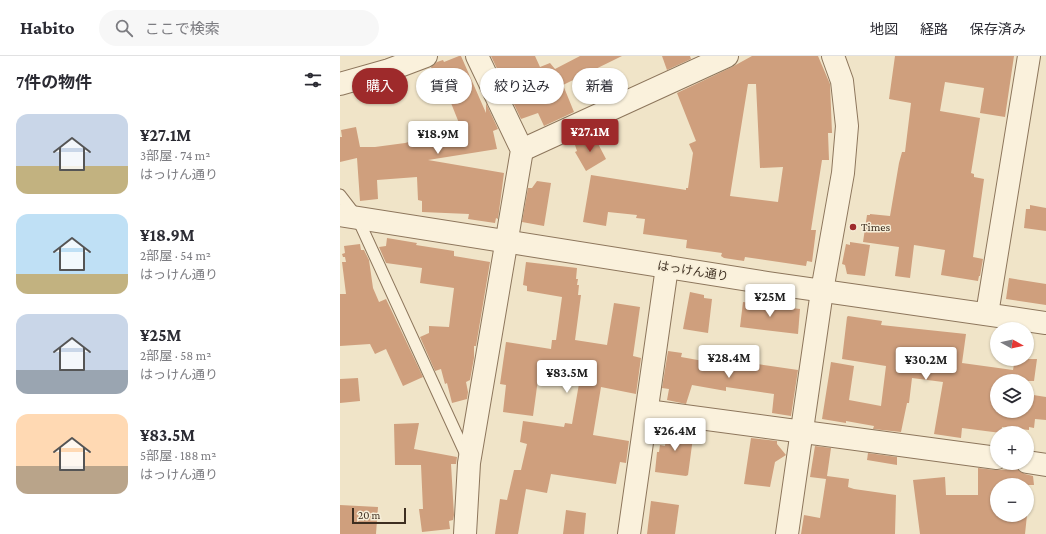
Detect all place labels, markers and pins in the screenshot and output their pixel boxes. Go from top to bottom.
pin: ¥27.1M [557,119,623,153]
pin: ¥18.9M [405,121,471,155]
place label: Times [861,220,891,234]
marker: Times [848,222,858,232]
pin: ¥25M [746,284,794,318]
pin: ¥28.4M [696,345,762,379]
pin: ¥30.2M [893,347,959,381]
pin: ¥83.5M [534,360,600,394]
pin: ¥26.4M [642,418,708,452]

